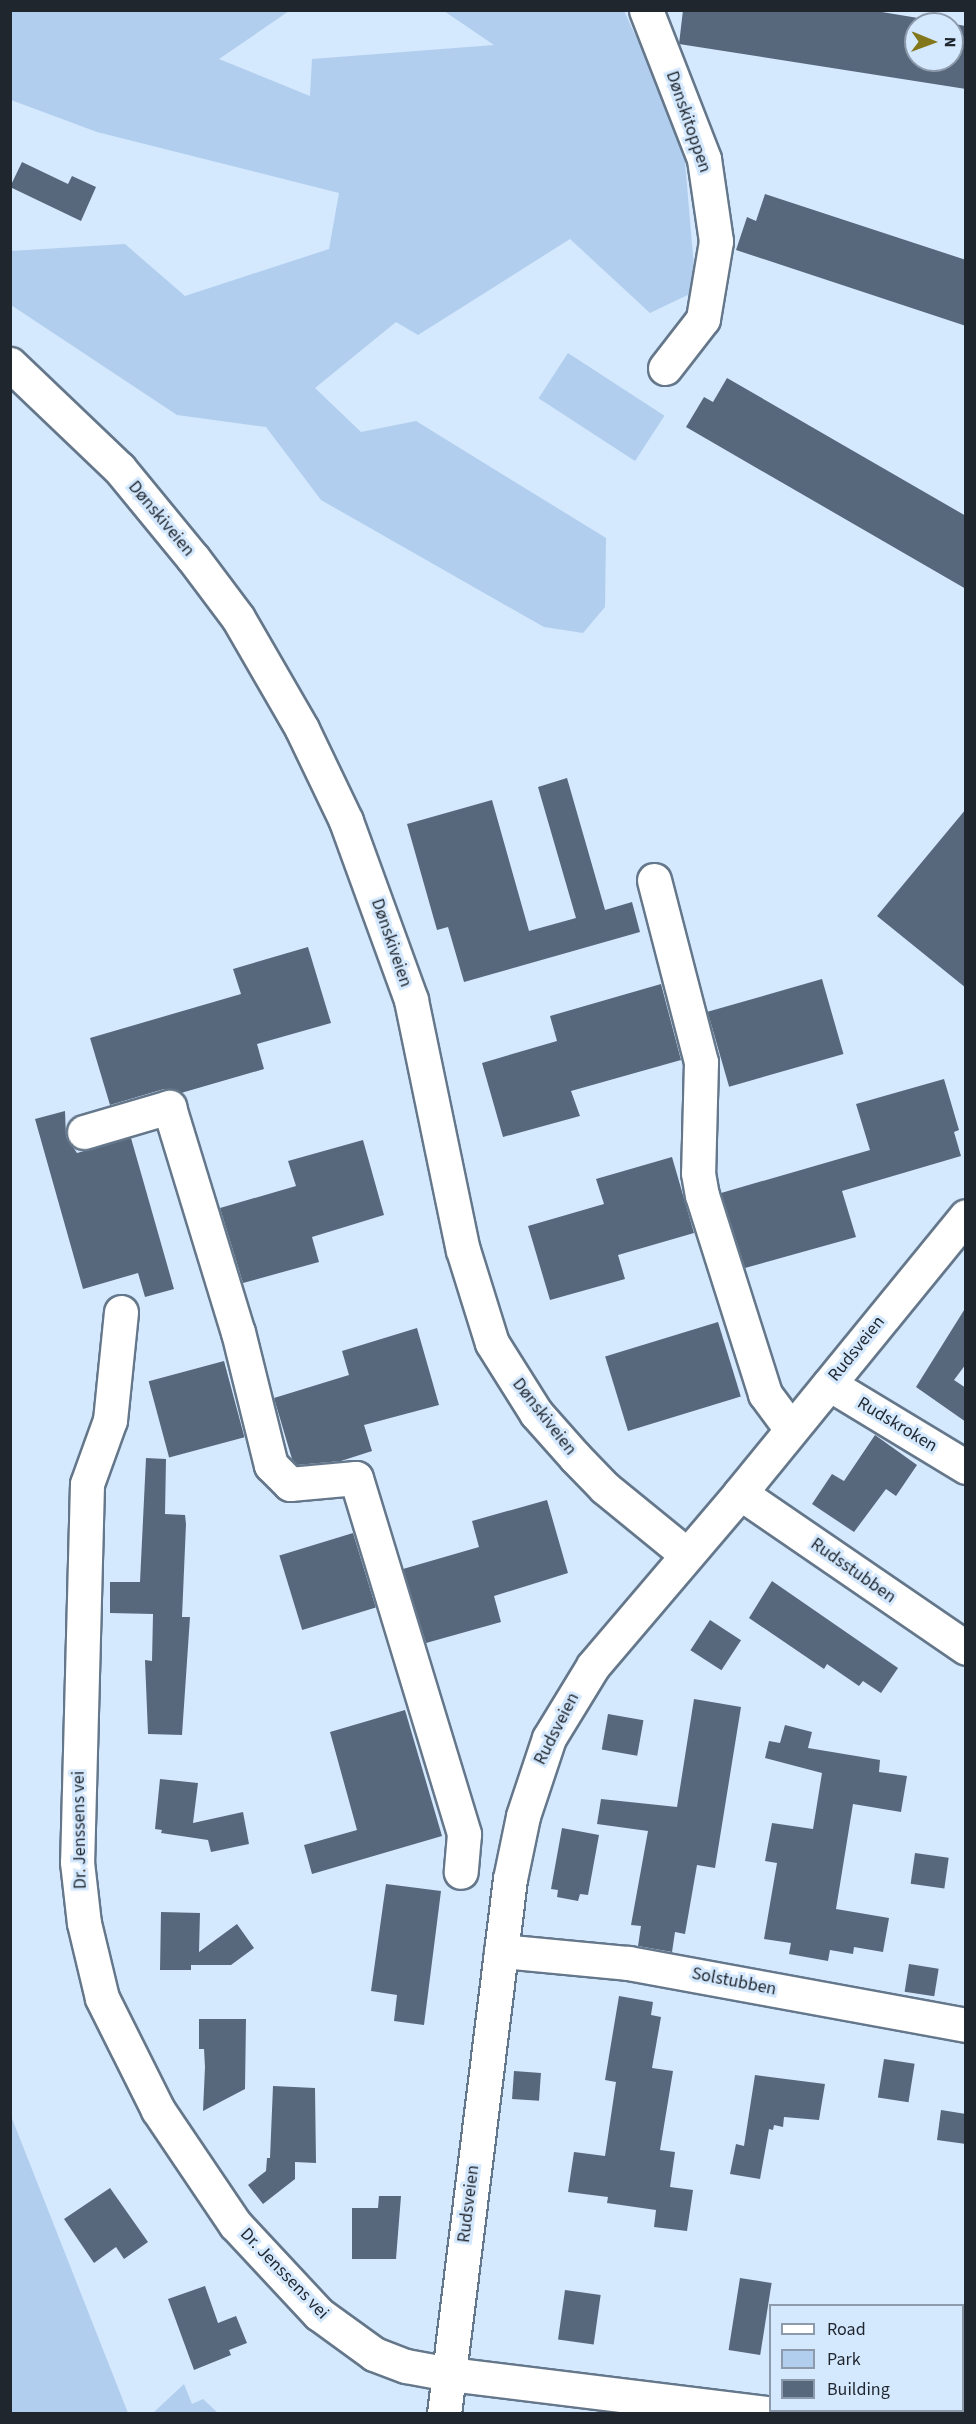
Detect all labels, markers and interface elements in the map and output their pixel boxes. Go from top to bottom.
north arrow [904,12,964,72]
text: N [939,37,961,48]
street label: Dønskitoppen [661,68,715,176]
street label: Dønskiveien [123,477,199,561]
street label: Dønskiveien [366,896,416,990]
street label: Rudsveien [824,1312,890,1386]
street label: Dønskiveien [507,1374,581,1460]
street label: Rudskroken [853,1393,941,1457]
street label: Rudsstubben [806,1534,900,1608]
street label: Rudsveien [530,1689,584,1769]
street label: Dr. Jenssens vei [68,1771,92,1889]
street label: Solstubben [690,1963,778,2001]
street label: Rudsveien [454,2164,484,2244]
street label: Dr. Jenssens vei [235,2224,333,2324]
legend [769,2304,964,2412]
text: Road [827,2317,866,2342]
text: Park [827,2347,861,2372]
text: Building [827,2377,890,2402]

